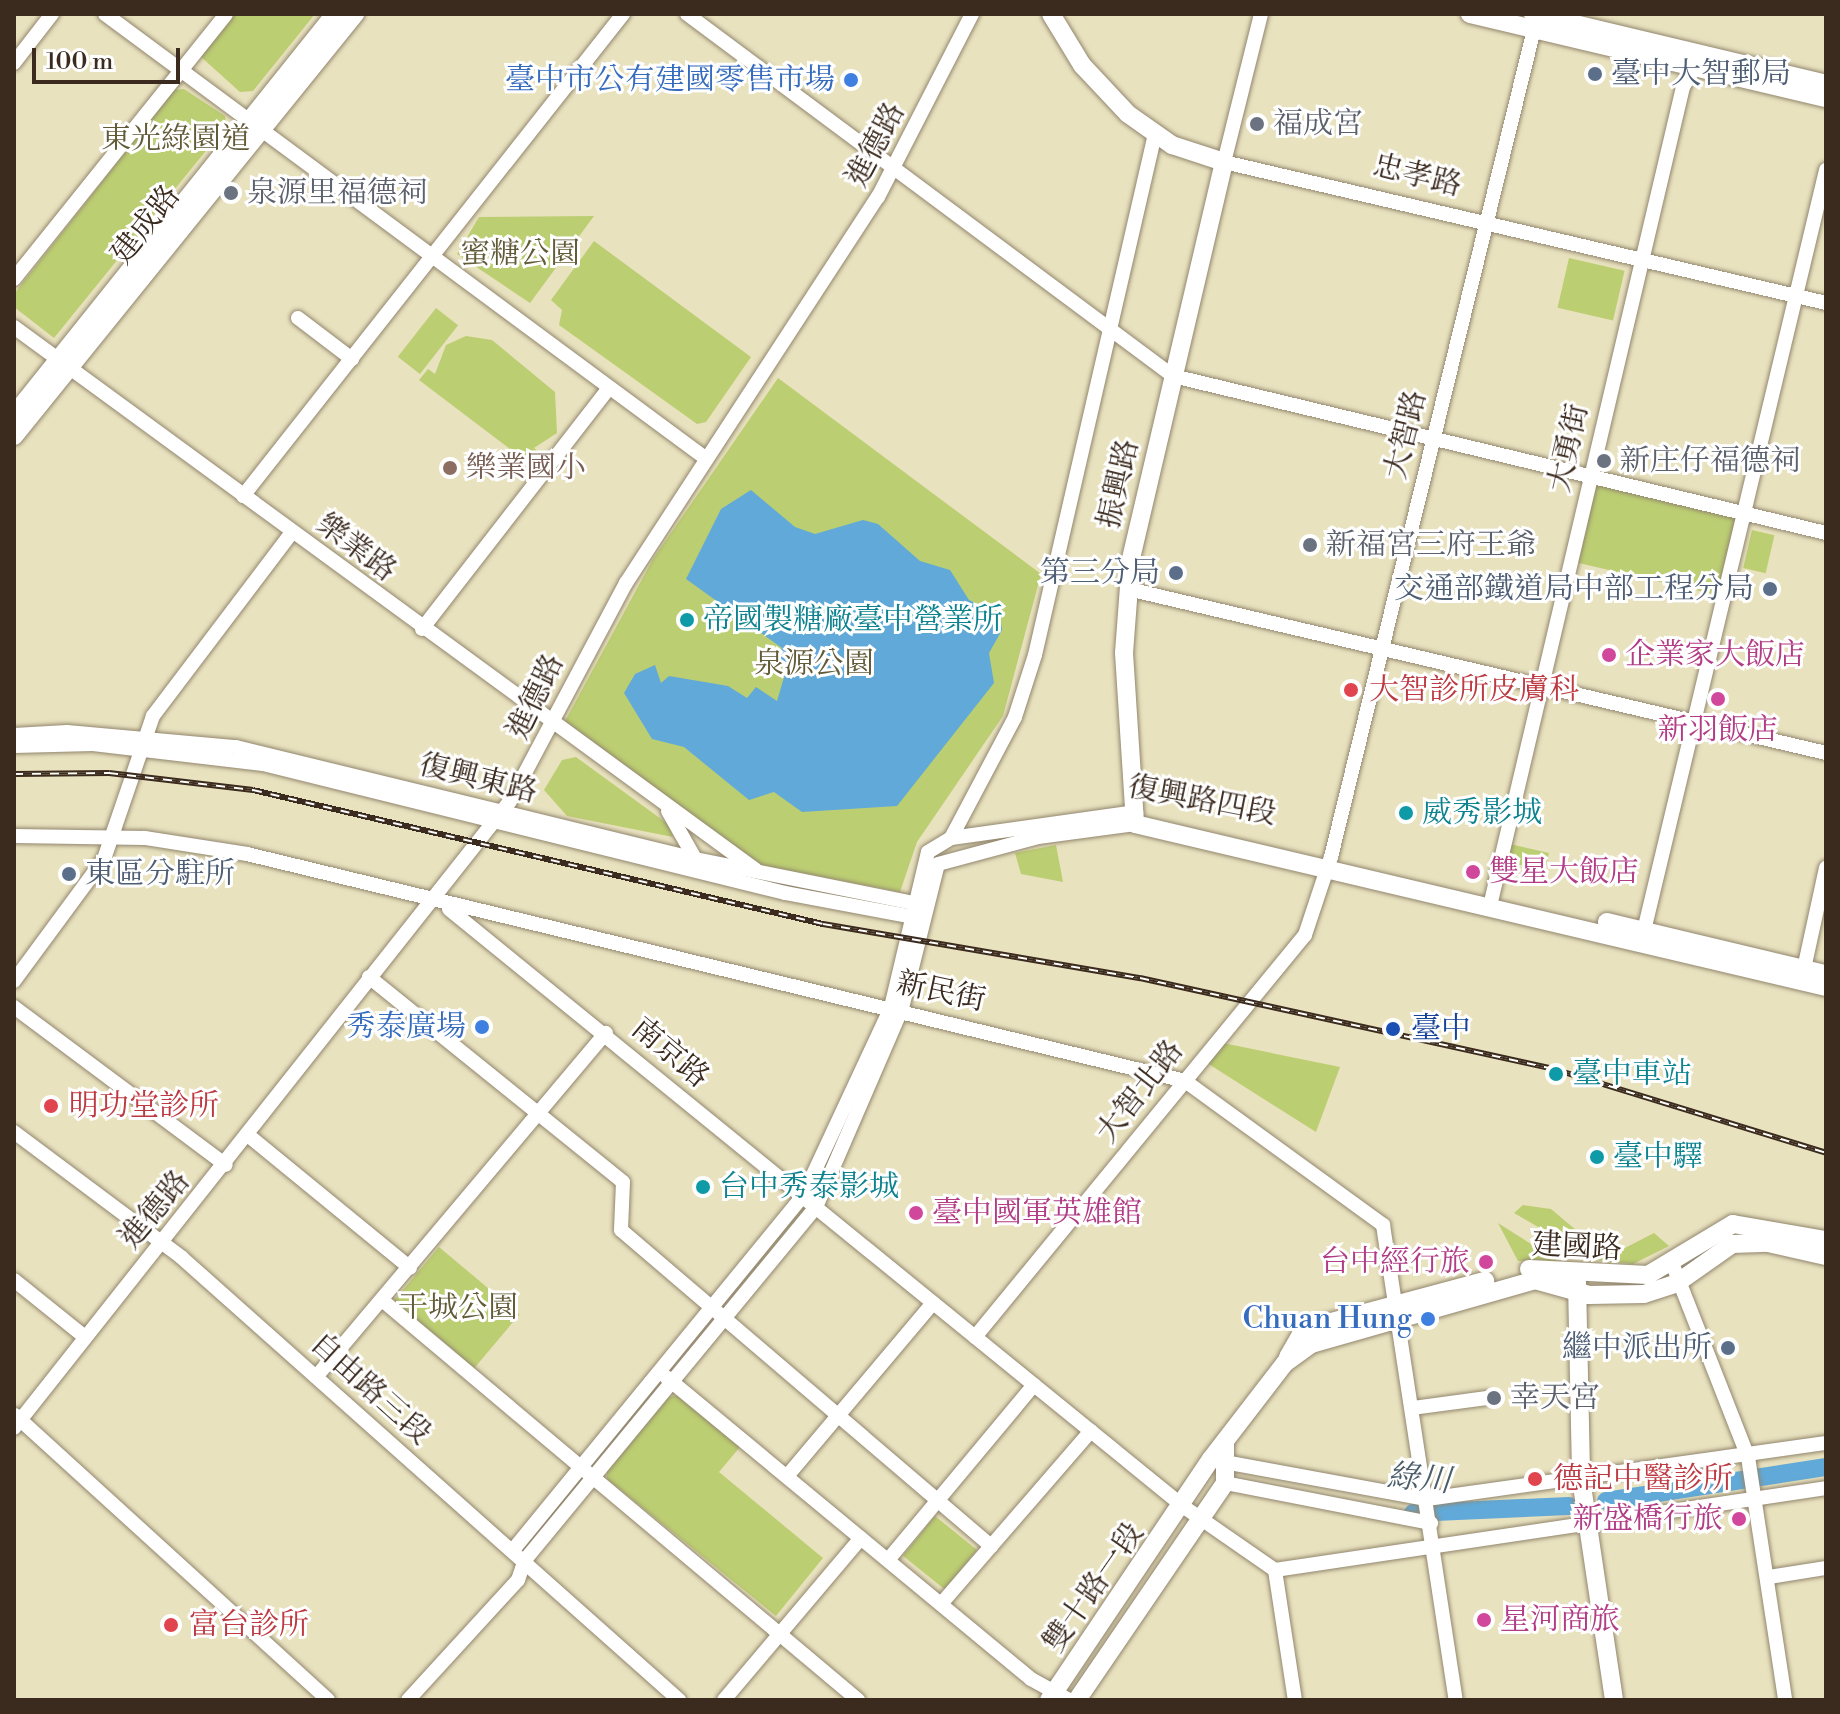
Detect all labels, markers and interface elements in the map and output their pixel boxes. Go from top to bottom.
scale bar [36,32,184,82]
text: 100 m [46,47,113,77]
place label: 臺中大智郵局 [1611,56,1791,92]
place label: 臺中市公有建國零售市場 [505,62,835,98]
marker: 臺中大智郵局 [1586,65,1604,83]
marker: 臺中市公有建國零售市場 [842,71,860,89]
street label: 進德路 [839,97,913,193]
place label: 福成宮 [1273,106,1363,142]
marker: 福成宮 [1248,115,1266,133]
park label: 東光綠園道 [101,121,251,157]
street label: 忠孝路 [1369,148,1465,204]
place label: 泉源里福德祠 [247,175,427,211]
street label: 建成路 [104,178,188,272]
marker: 泉源里福德祠 [222,184,240,202]
park label: 蜜糖公園 [460,236,580,272]
street label: 大智路 [1378,387,1434,483]
street label: 大勇街 [1541,400,1597,496]
street label: 振興路 [1091,436,1147,532]
place label: 新庄仔福德祠 [1620,443,1800,479]
place label: 樂業國小 [466,450,586,486]
marker: 新庄仔福德祠 [1595,452,1613,470]
marker: 樂業國小 [441,459,459,477]
street label: 樂業路 [309,507,403,589]
place label: 新福宮三府王爺 [1326,527,1536,563]
marker: 新福宮三府王爺 [1301,536,1319,554]
place label: 第三分局 [1040,555,1160,591]
marker: 第三分局 [1167,564,1185,582]
place label: 交通部鐵道局中部工程分局 [1394,571,1754,607]
marker: 交通部鐵道局中部工程分局 [1761,580,1779,598]
place label: 帝國製糖廠臺中營業所 [703,602,1003,638]
marker: 帝國製糖廠臺中營業所 [678,611,696,629]
place label: 企業家大飯店 [1625,637,1805,673]
park label: 泉源公園 [754,646,874,682]
marker: 企業家大飯店 [1600,646,1618,664]
street label: 進德路 [500,649,572,745]
place label: 大智診所皮膚科 [1369,672,1579,708]
marker: 大智診所皮膚科 [1340,679,1362,701]
marker: 新羽飯店 [1709,690,1727,708]
place label: 新羽飯店 [1658,712,1778,748]
street label: 復興東路 [415,747,541,811]
street label: 復興路四段 [1125,769,1279,833]
place label: 威秀影城 [1422,795,1542,831]
marker: 威秀影城 [1397,804,1415,822]
place label: 雙星大飯店 [1489,854,1639,890]
place label: 東區分駐所 [85,856,235,892]
marker: 雙星大飯店 [1464,863,1482,881]
marker: 東區分駐所 [60,865,78,883]
street label: 新民街 [893,965,989,1019]
place label: 秀泰廣場 [346,1009,466,1045]
street label: 南京路 [624,1010,716,1096]
place label: 臺中 [1411,1011,1471,1047]
marker: 秀泰廣場 [473,1018,491,1036]
marker: 臺中 [1382,1018,1404,1040]
street label: 大智北路 [1089,1034,1191,1150]
place label: 臺中車站 [1572,1056,1692,1092]
marker: 臺中車站 [1547,1065,1565,1083]
place label: 明功堂診所 [69,1088,219,1124]
marker: 明功堂診所 [40,1095,62,1117]
place label: 臺中驛 [1613,1139,1703,1175]
marker: 臺中驛 [1588,1148,1606,1166]
street label: 進德路 [112,1164,198,1256]
place label: 台中秀泰影城 [719,1169,899,1205]
marker: 台中秀泰影城 [694,1178,712,1196]
place label: 臺中國軍英雄館 [932,1195,1142,1231]
marker: 臺中國軍英雄館 [907,1204,925,1222]
street label: 建國路 [1531,1227,1623,1267]
place label: 台中經行旅 [1320,1244,1470,1280]
marker: 台中經行旅 [1477,1253,1495,1271]
park label: 干城公園 [398,1290,518,1326]
place label: Chuan Hung [1243,1301,1412,1337]
marker: Chuan Hung [1419,1310,1437,1328]
street label: 自由路三段 [302,1325,438,1453]
place label: 繼中派出所 [1562,1330,1712,1366]
marker: 繼中派出所 [1719,1339,1737,1357]
place label: 幸天宮 [1510,1380,1600,1416]
marker: 幸天宮 [1485,1389,1503,1407]
water label: 綠川 [1385,1457,1453,1501]
place label: 德記中醫診所 [1553,1461,1733,1497]
marker: 德記中醫診所 [1524,1468,1546,1490]
place label: 新盛橋行旅 [1573,1501,1723,1537]
marker: 新盛橋行旅 [1730,1510,1748,1528]
street label: 雙十路一段 [1036,1516,1152,1660]
place label: 星河商旅 [1500,1602,1620,1638]
place label: 富台診所 [189,1607,309,1643]
marker: 星河商旅 [1475,1611,1493,1629]
marker: 富台診所 [160,1614,182,1636]

